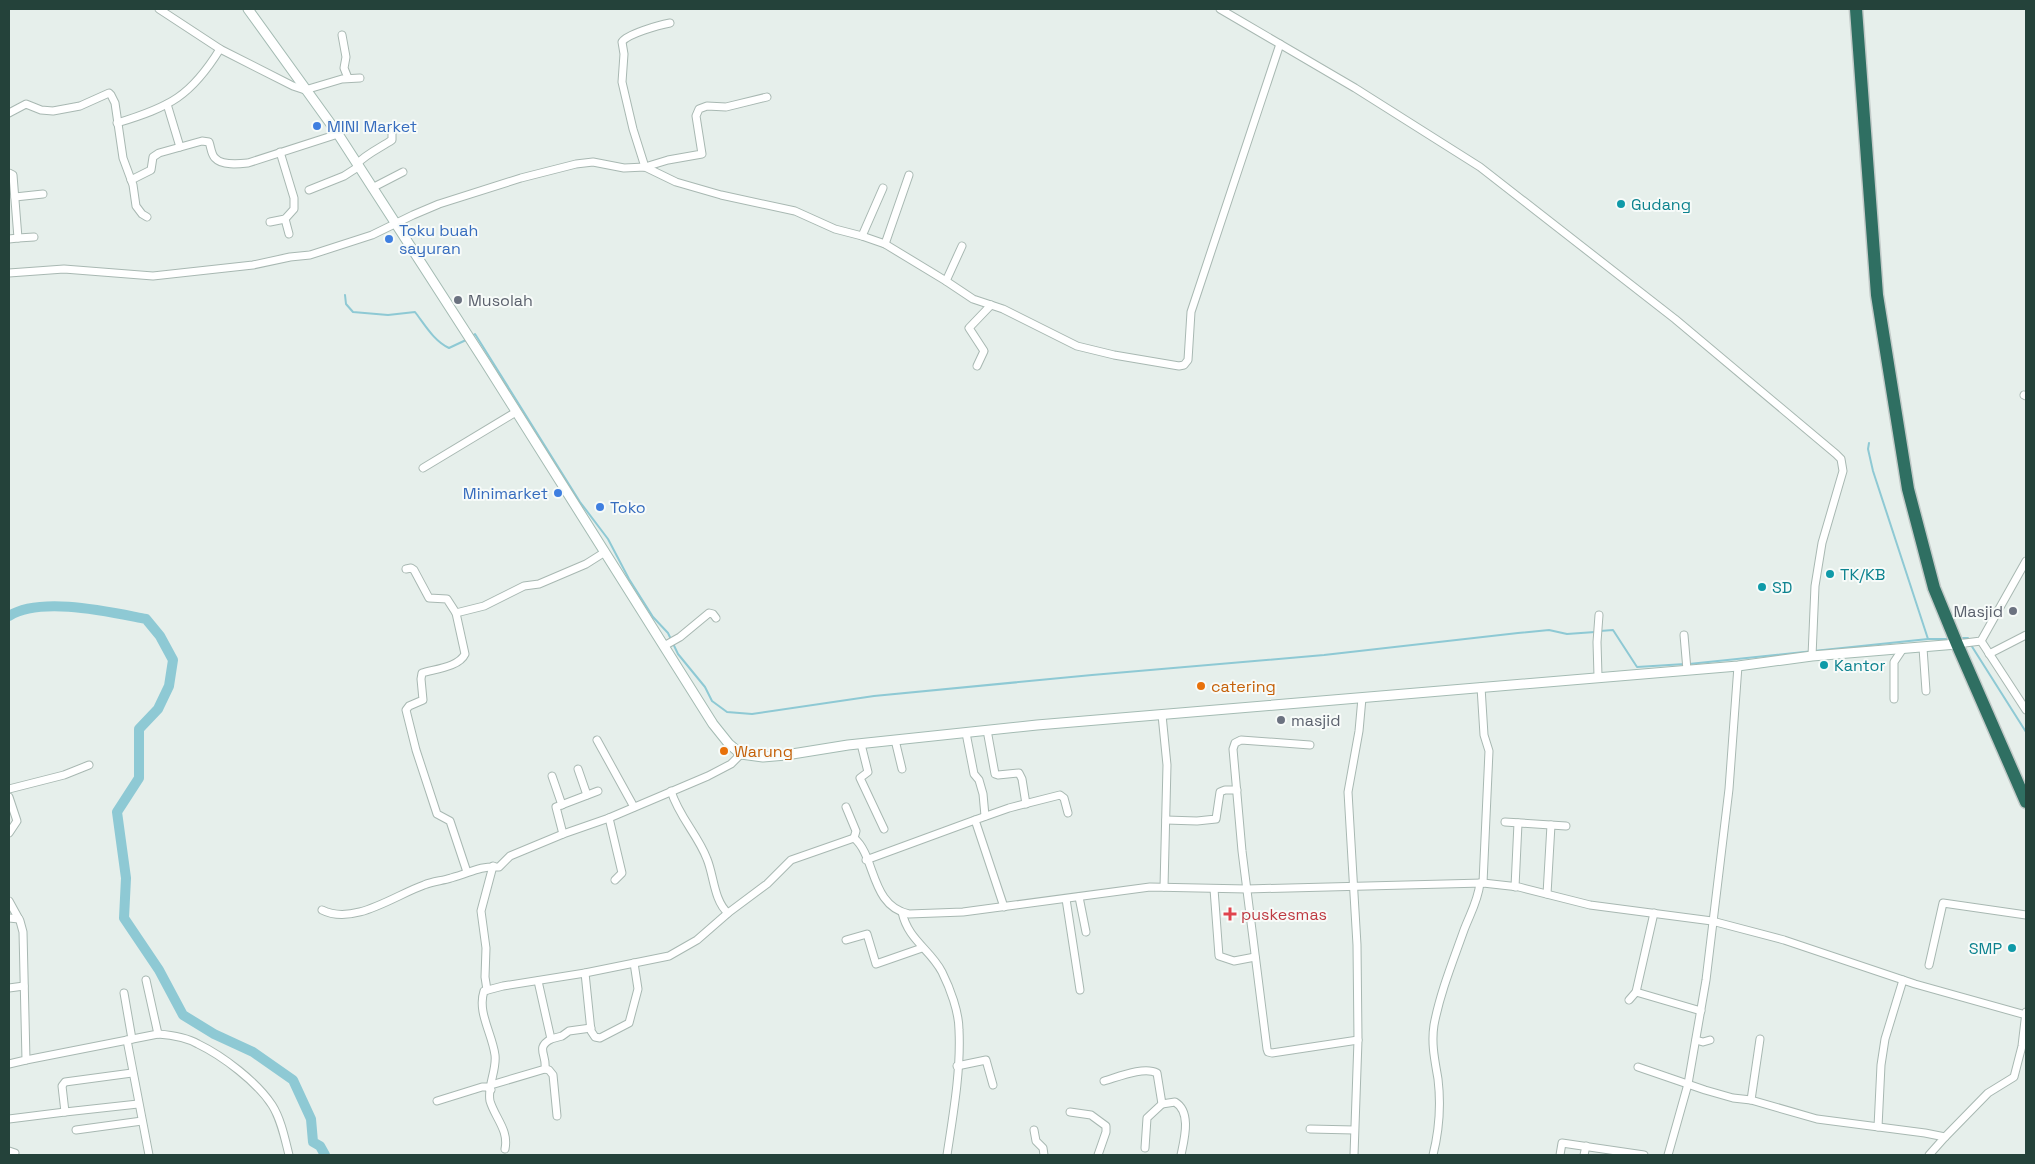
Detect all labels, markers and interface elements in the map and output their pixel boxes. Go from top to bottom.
place label: MINI Market [327,116,417,137]
marker: MINI Market [311,120,323,132]
place label: Gudang [1631,194,1691,215]
marker: Gudang [1615,198,1627,210]
place label: Toku buah sayuran [399,220,478,259]
marker: Toku buah sayuran [383,233,395,245]
place label: Musolah [468,290,533,311]
marker: Musolah [452,294,464,306]
place label: Minimarket [463,483,548,504]
marker: Minimarket [552,487,564,499]
place label: Toko [610,497,646,518]
marker: Toko [594,501,606,513]
place label: TK/KB [1840,564,1885,585]
marker: TK/KB [1824,568,1836,580]
place label: SD [1772,577,1792,598]
marker: SD [1756,581,1768,593]
place label: Masjid [1953,601,2003,622]
marker: Masjid [2007,605,2019,617]
place label: Kantor [1834,655,1886,676]
marker: Kantor [1818,659,1830,671]
place label: catering [1211,676,1276,697]
marker: catering [1195,680,1207,692]
place label: masjid [1291,710,1341,731]
marker: masjid [1275,714,1287,726]
place label: Warung [734,741,793,762]
marker: Warung [718,745,730,757]
place label: puskesmas [1241,904,1327,925]
marker: puskesmas [1223,907,1237,921]
place label: SMP [1969,938,2002,959]
marker: SMP [2006,942,2018,954]

